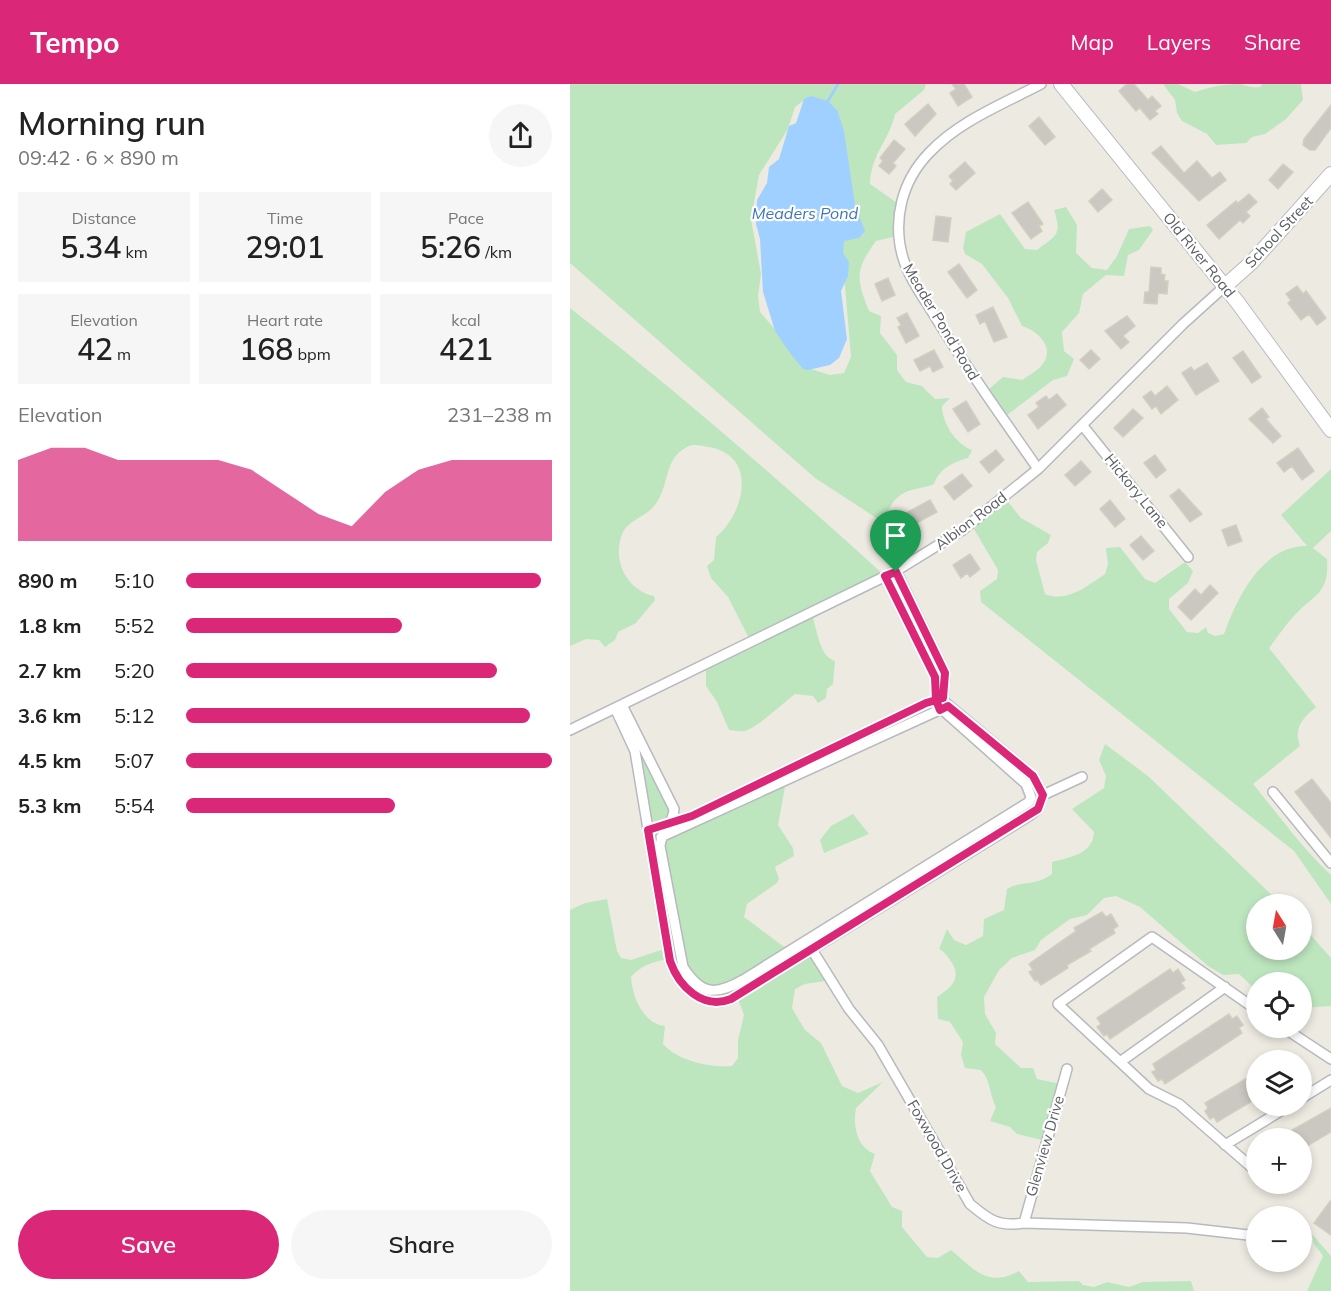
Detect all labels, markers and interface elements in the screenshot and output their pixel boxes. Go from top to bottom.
text: Tempo [30,25,120,60]
text: Map [1071,29,1114,55]
text: Layers [1147,29,1211,55]
text: Share [1244,29,1301,55]
text: Morning run [18,102,206,143]
button: share [489,104,552,167]
text: 09:42 · 6 × 890 m [18,145,179,170]
street label: School Street [1240,192,1317,272]
water label: Meaders Pond [752,203,859,223]
text: Distance [72,208,136,228]
text: Time [267,208,303,228]
text: Pace [448,208,484,228]
street label: Old River Road [1159,208,1240,301]
text: 5.34 [60,228,121,266]
text: 29:01 [245,228,325,266]
text: 5:26 [420,228,481,266]
text: km [121,242,148,262]
text: /km [481,242,512,262]
street label: Meader Pond Road [899,260,984,384]
text: Elevation [70,310,138,330]
text: Heart rate [247,310,323,330]
text: kcal [451,310,481,330]
text: 42 [77,330,113,368]
text: 168 [239,330,293,368]
text: 421 [439,330,493,368]
text: m [113,344,131,364]
text: bpm [293,344,331,364]
text: Elevation [18,402,103,427]
text: 231–238 m [447,402,552,427]
street label: Hickory Lane [1101,450,1172,532]
street label: Albion Road [931,487,1010,554]
pin [870,510,921,572]
icon: arrive [879,519,912,552]
text: 890 m [18,568,77,593]
text: 5:10 [114,568,155,593]
text: 1.8 km [18,613,81,638]
text: 5:52 [114,613,155,638]
text: 2.7 km [18,658,81,683]
text: 5:20 [114,658,155,683]
text: 3.6 km [18,703,81,728]
text: 5:12 [114,703,155,728]
text: 4.5 km [18,748,81,773]
text: 5:07 [114,748,155,773]
text: 5.3 km [18,793,81,818]
text: 5:54 [114,793,155,818]
north arrow [1246,894,1312,960]
map controls [1246,894,1312,1272]
button: locate [1246,972,1312,1038]
button: layers [1246,1050,1312,1116]
street label: Glenview Drive [1021,1093,1068,1199]
street label: Foxwood Drive [903,1096,972,1195]
button: + [1246,1128,1312,1194]
button: − [1246,1206,1312,1272]
button: Save [18,1210,279,1279]
button: Share [291,1210,552,1279]

